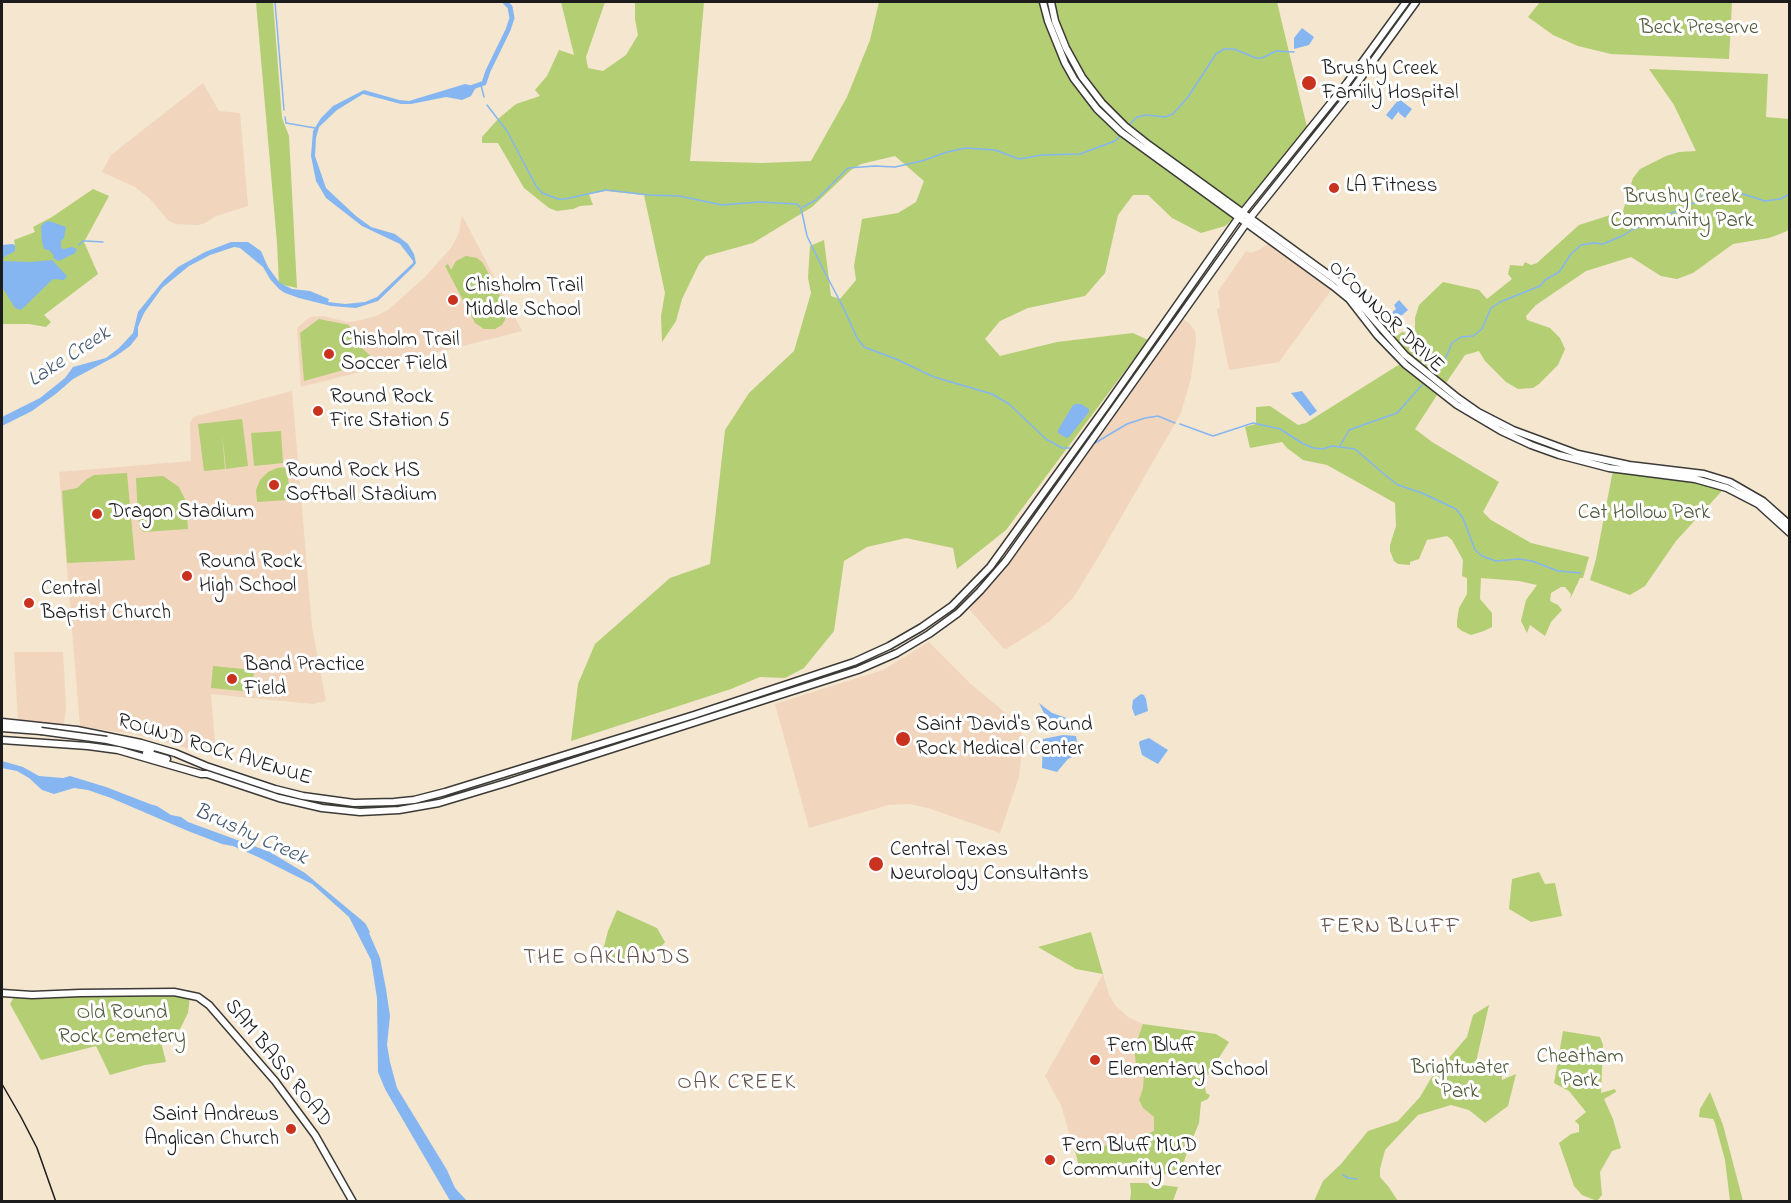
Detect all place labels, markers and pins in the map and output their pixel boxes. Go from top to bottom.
place label: Brushy Creek Family Hospital [1322,58,1458,108]
marker: Brushy Creek Family Hospital [1300,74,1318,92]
place label: LA Fitness [1346,175,1438,201]
marker: LA Fitness [1327,181,1341,195]
place label: Chisholm Trail Middle School [465,275,584,325]
marker: Chisholm Trail Middle School [446,293,460,307]
place label: Chisholm Trail Soccer Field [341,329,460,379]
marker: Chisholm Trail Soccer Field [322,347,336,361]
place label: Round Rock Fire Station 5 [330,386,450,436]
marker: Round Rock Fire Station 5 [311,404,325,418]
place label: Round Rock HS Softball Stadium [286,460,437,510]
marker: Round Rock HS Softball Stadium [267,478,281,492]
place label: Dragon Stadium [109,501,254,527]
marker: Dragon Stadium [90,507,104,521]
place label: Round Rock High School [199,551,302,601]
marker: Round Rock High School [180,569,194,583]
place label: Central Baptist Church [41,578,171,628]
marker: Central Baptist Church [22,596,36,610]
place label: Band Practice Field [244,654,365,704]
marker: Band Practice Field [225,672,239,686]
place label: Saint David's Round Rock Medical Center [916,714,1092,764]
marker: Saint David's Round Rock Medical Center [894,730,912,748]
place label: Central Texas Neurology Consultants [890,839,1089,889]
marker: Central Texas Neurology Consultants [867,855,885,873]
place label: Fern Bluff Elementary School [1107,1035,1268,1085]
marker: Fern Bluff Elementary School [1088,1053,1102,1067]
place label: Saint Andrews Anglican Church [144,1104,279,1154]
marker: Saint Andrews Anglican Church [284,1122,298,1136]
place label: Fern Bluff MUD Community Center [1062,1135,1221,1185]
marker: Fern Bluff MUD Community Center [1043,1153,1057,1167]

